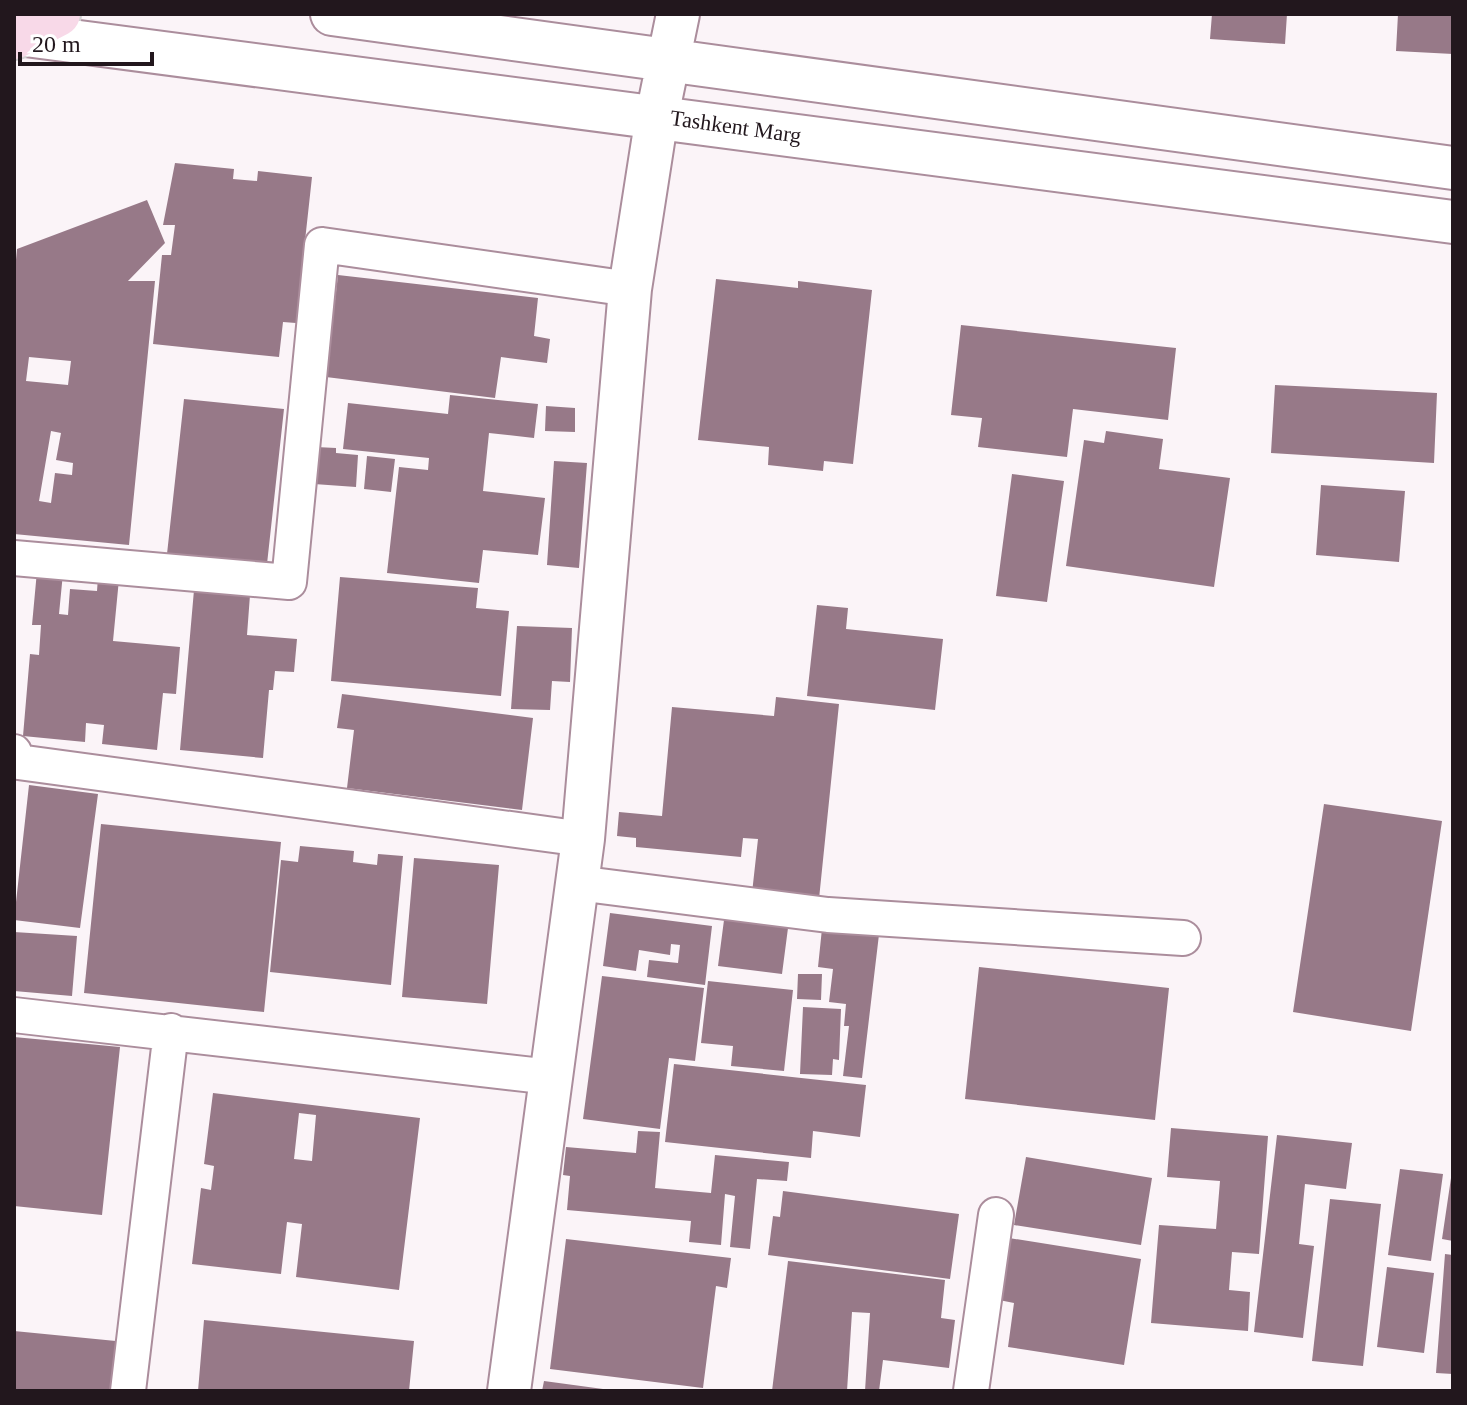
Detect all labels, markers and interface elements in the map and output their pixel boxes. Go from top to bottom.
scale bar [20,16,152,66]
text: 20 m [32,31,81,57]
street label: Tashkent Marg [669,105,803,148]

